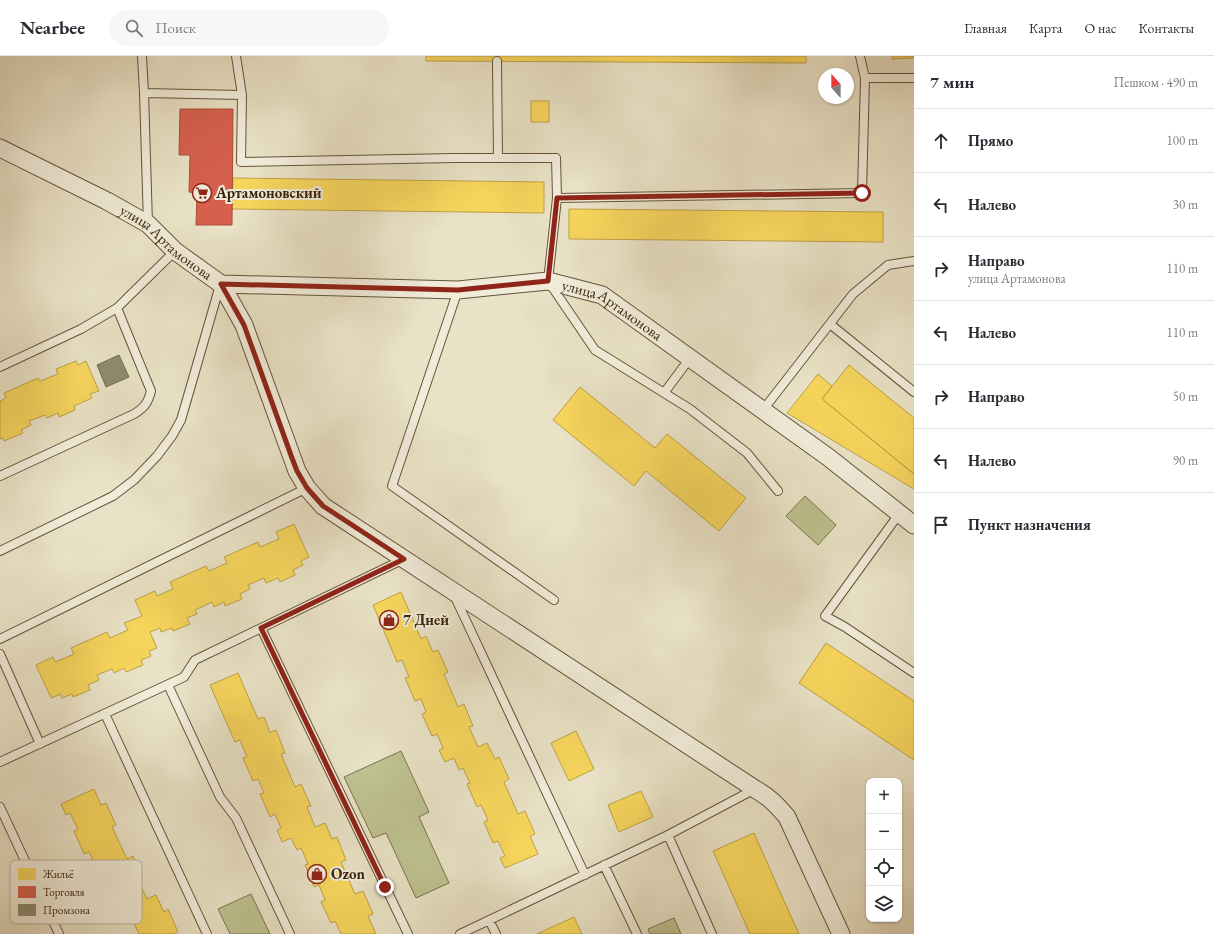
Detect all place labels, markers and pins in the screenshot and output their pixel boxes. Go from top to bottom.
supermarket icon: Артамоновский [191,182,213,204]
place label: Артамоновский [215,183,322,202]
shop icon: 7 Дней [378,609,400,631]
place label: 7 Дней [403,610,449,629]
shop icon: Ozon [306,863,328,885]
place label: Ozon [331,864,366,883]

